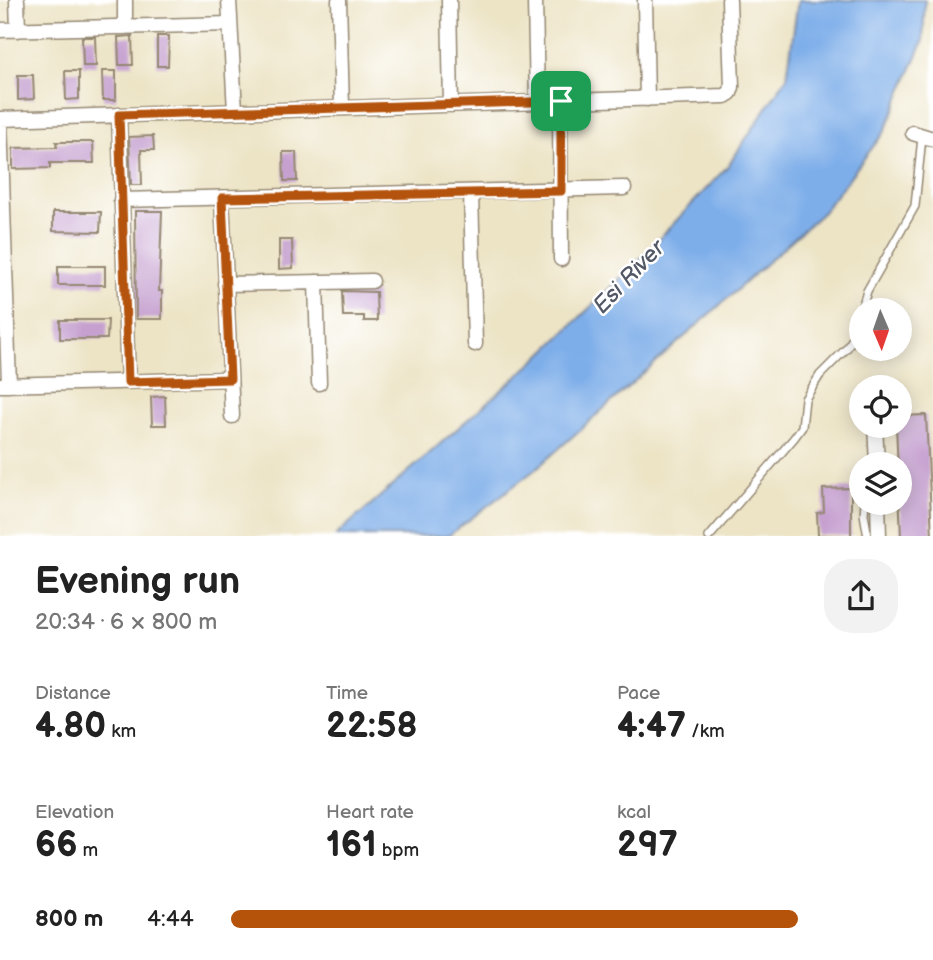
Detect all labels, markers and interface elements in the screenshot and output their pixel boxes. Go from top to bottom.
pin [531,71,591,131]
icon: arrive [542,82,580,120]
water label: Esi River [587,233,672,320]
north arrow [849,298,912,360]
map controls [849,298,912,515]
button: locate [849,375,912,438]
button: layers [849,452,912,515]
text: Evening run [35,559,240,604]
button: share [824,559,898,633]
text: 20:34 · 6 × 800 m [35,608,217,636]
text: Distance [35,682,111,705]
text: Time [326,682,368,705]
text: Pace [617,682,660,705]
text: 4.80 [35,705,106,748]
text: 22:58 [326,705,418,748]
text: 4:47 [617,705,686,748]
text: km [106,720,136,743]
text: /km [686,720,725,743]
text: Elevation [35,801,114,824]
text: Heart rate [326,801,414,824]
text: kcal [617,801,651,824]
text: 66 [35,824,77,867]
text: 161 [326,824,377,867]
text: 297 [617,824,678,867]
text: m [77,839,98,862]
text: bpm [377,839,419,862]
text: 800 m [35,905,103,933]
text: 4:44 [147,905,194,933]

